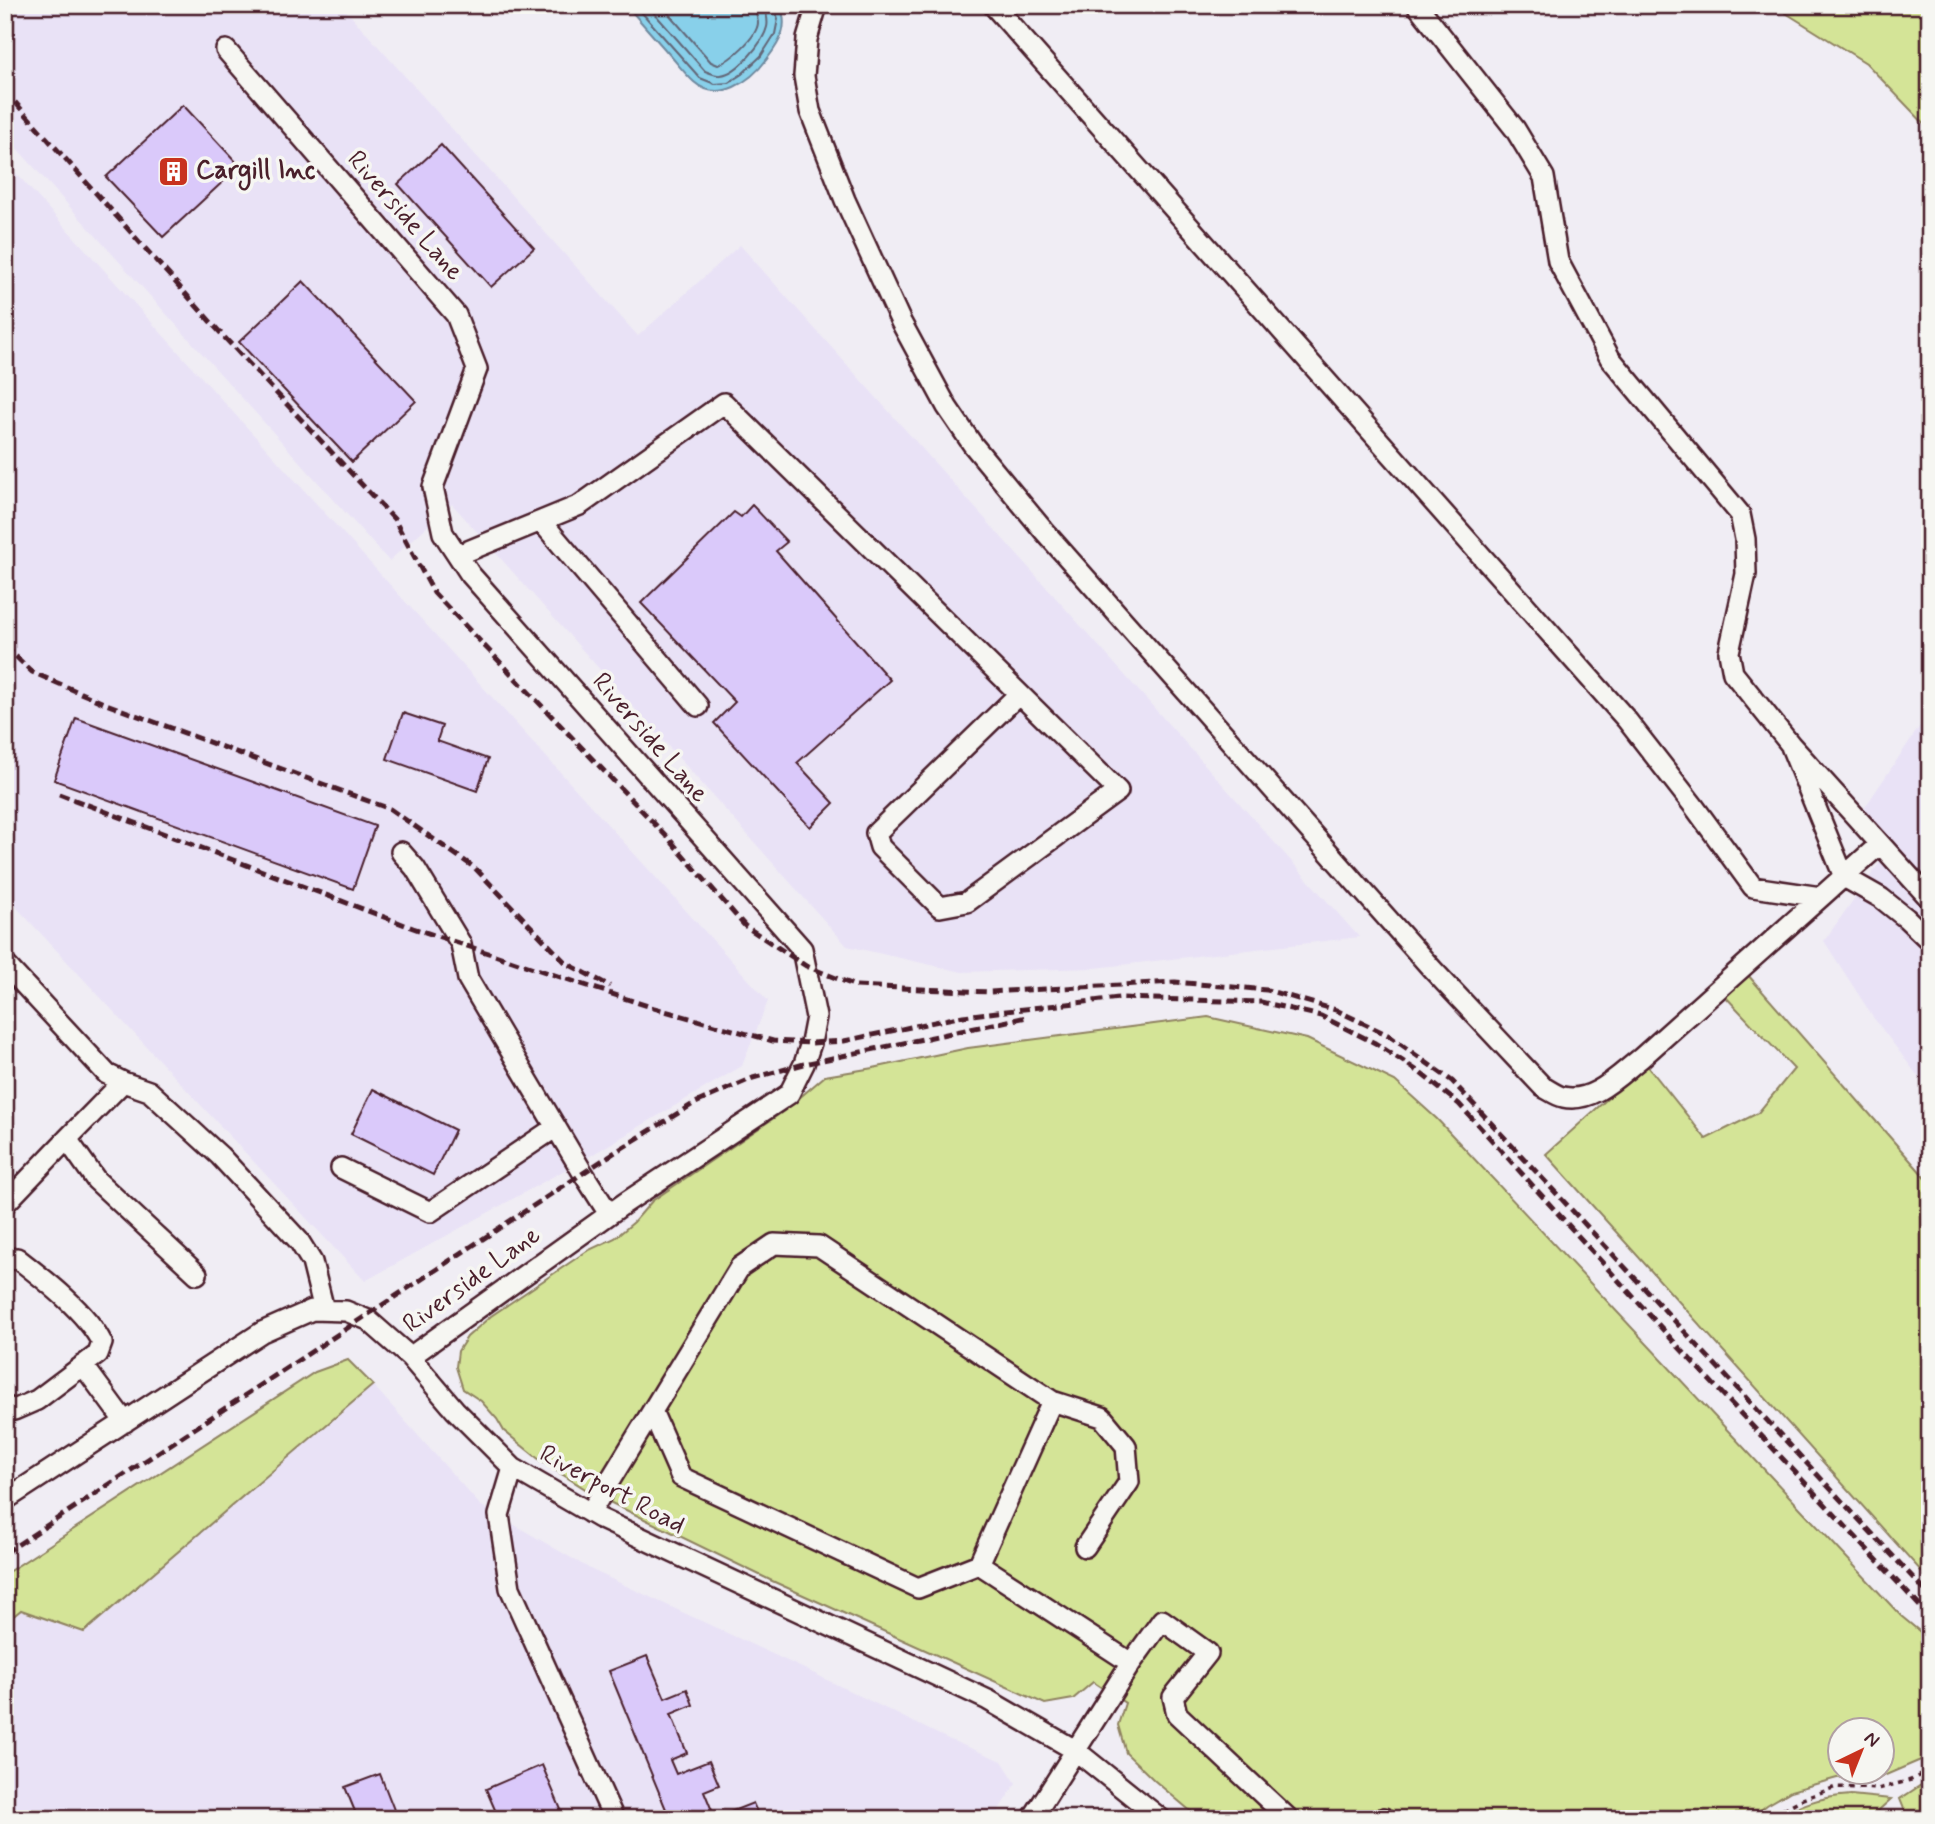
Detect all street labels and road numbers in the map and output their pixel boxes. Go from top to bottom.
street label: Riverside Lane [339,144,471,288]
street label: Riverside Lane [584,666,716,810]
street label: Riverside Lane [396,1219,548,1341]
street label: Riverport Road [533,1437,691,1543]

